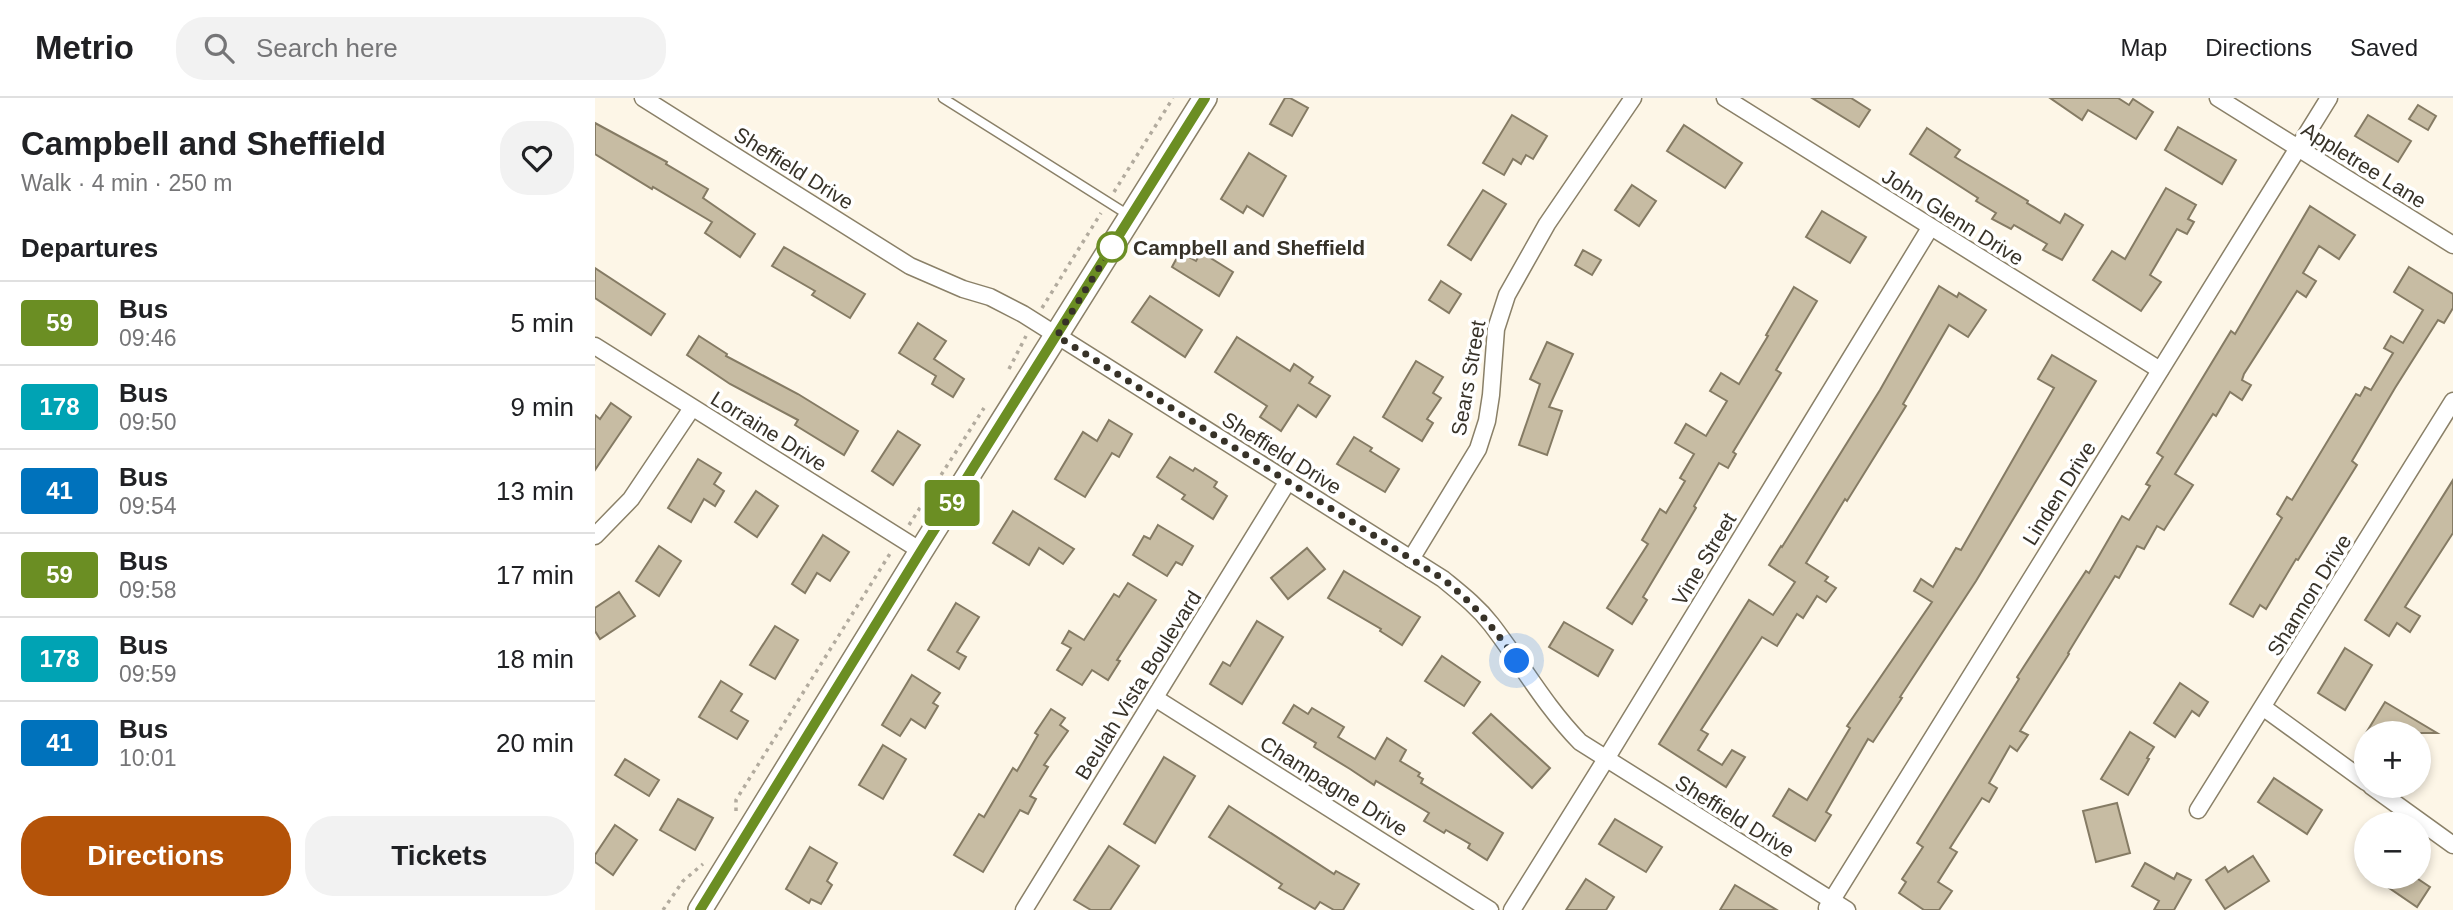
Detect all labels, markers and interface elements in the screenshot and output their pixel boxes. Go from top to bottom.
search box [176,17,666,80]
text: Metrio [35,29,134,66]
icon: search [200,29,238,67]
text: Search here [256,33,398,63]
text: Map [2121,34,2167,61]
text: Directions [2205,34,2312,61]
text: Saved [2350,34,2418,61]
street label: Appletree Lane [2298,118,2430,212]
button: heart [500,121,574,195]
street label: Sheffield Drive [730,122,858,214]
text: Campbell and Sheffield [21,125,386,162]
street label: John Glenn Drive [1878,164,2028,270]
text: Walk · 4 min · 250 m [21,170,232,196]
marker: Campbell and Sheffield [1097,232,1127,262]
text: Departures [21,233,158,263]
place label: Campbell and Sheffield [1133,236,1365,259]
text: Bus [119,294,168,324]
text: 5 min [510,308,574,338]
text: 59 [46,309,73,336]
street label: Sears Street [1447,318,1489,437]
text: 09:46 [119,325,177,351]
text: Bus [119,378,168,408]
street label: Lorraine Drive [707,386,831,476]
text: 9 min [510,392,574,422]
text: 178 [39,393,80,420]
street label: Sheffield Drive [1218,407,1346,499]
text: 09:50 [119,409,177,435]
street label: Linden Drive [2018,437,2100,549]
text: Bus [119,462,168,492]
text: 13 min [496,476,574,506]
text: 41 [46,477,73,504]
line badge: 59 [921,480,983,526]
text: 59 [939,489,965,516]
text: 09:54 [119,493,177,519]
street label: Vine Street [1667,509,1741,609]
street label: Shannon Drive [2262,530,2356,660]
text: Bus [119,546,168,576]
text: 17 min [496,560,574,590]
text: 59 [46,561,73,588]
text: 09:58 [119,577,177,603]
street label: Beulah Vista Boulevard [1071,586,1205,784]
text: Bus [119,630,168,660]
your location [1499,643,1534,678]
text: 18 min [496,644,574,674]
text: 178 [39,645,80,672]
text: 09:59 [119,661,177,687]
text: Bus [119,714,168,744]
map controls [2354,721,2431,889]
button: + [2354,721,2431,798]
text: 20 min [496,728,574,758]
text: 41 [46,729,73,756]
street label: Champagne Drive [1256,731,1412,841]
text: 10:01 [119,745,177,771]
street label: Sheffield Drive [1671,770,1799,862]
button: − [2354,812,2431,889]
button: Directions [21,816,291,896]
button: Tickets [305,816,574,896]

